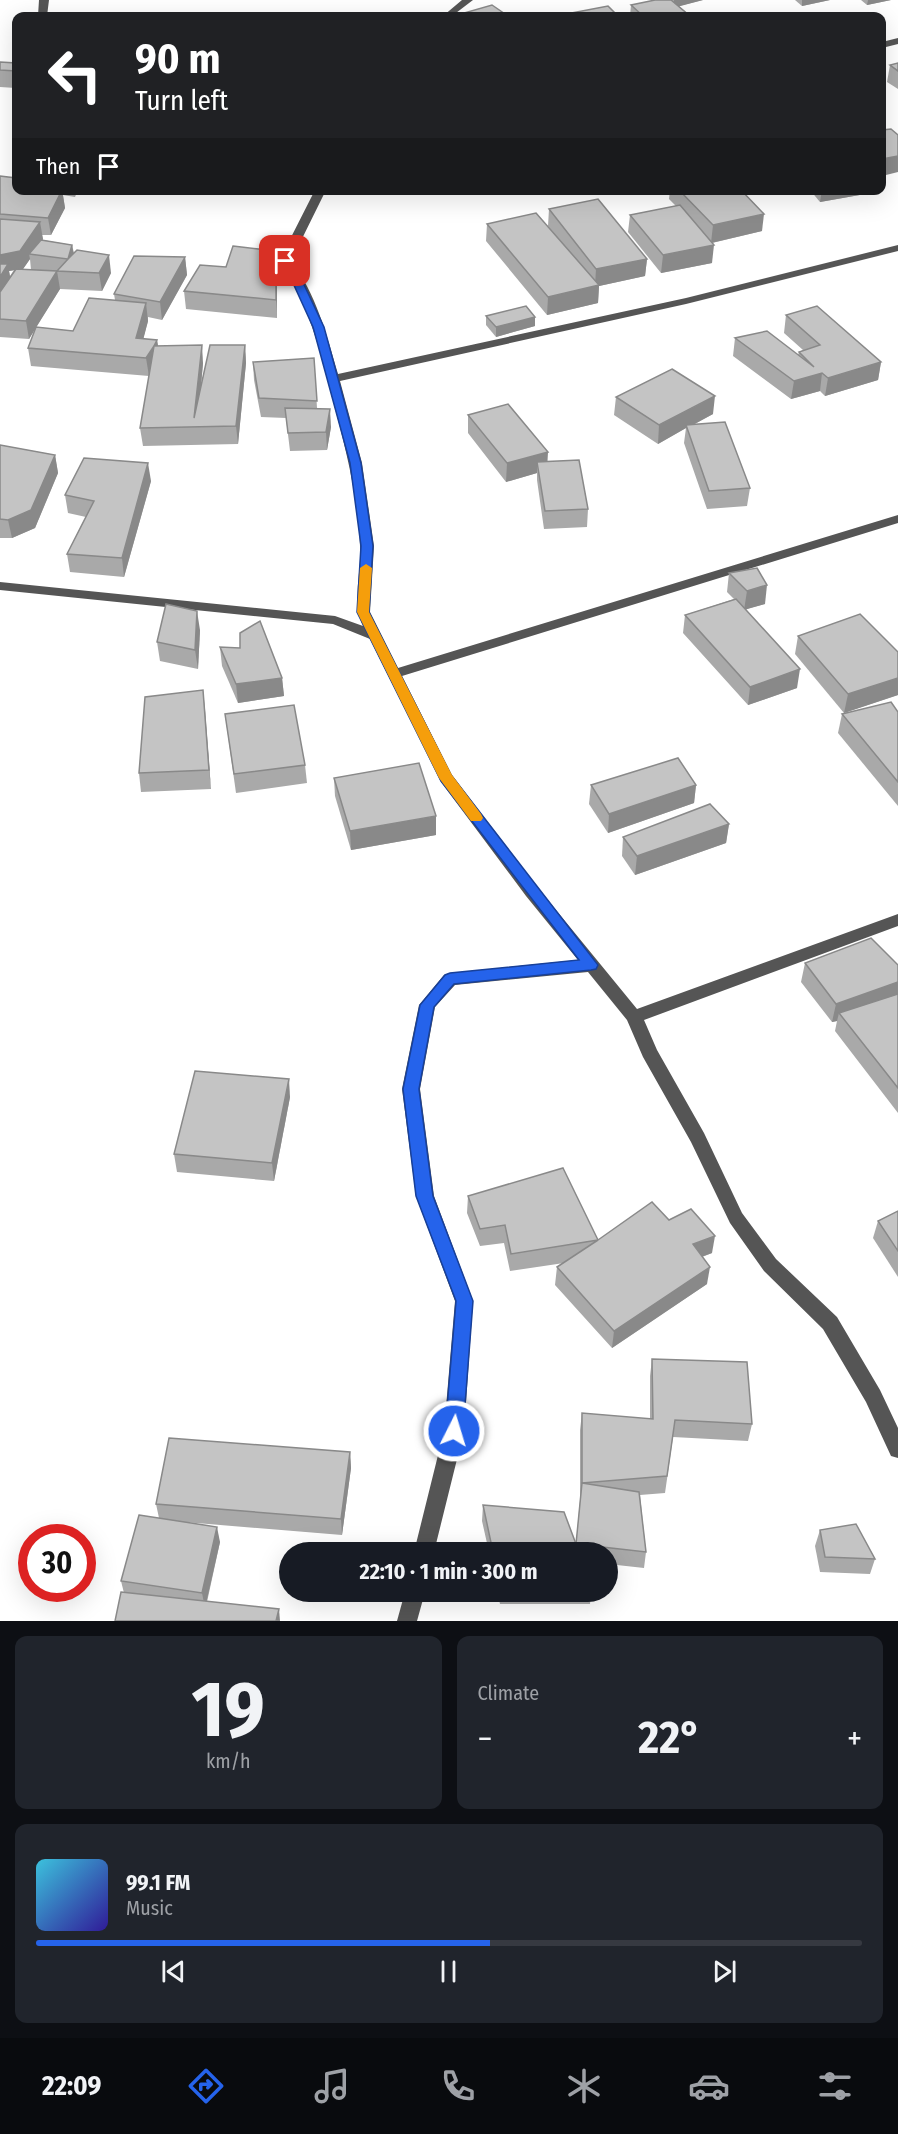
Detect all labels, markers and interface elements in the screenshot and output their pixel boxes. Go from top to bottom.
text: 90 m [135,34,220,84]
icon: left [36,36,114,114]
text: Turn left [135,85,228,117]
icon: arrive [92,150,125,183]
text: Then [36,153,80,180]
pin [259,235,310,286]
icon: arrive [268,244,301,277]
position arrow [422,1399,486,1463]
speed limit sign: 30 [18,1524,96,1602]
text: 22:10 · 1 min · 300 m [359,1558,538,1585]
text: 19 [192,1663,265,1757]
text: Climate [478,1681,539,1705]
text: 22° [638,1711,701,1765]
text: − [478,1719,492,1759]
text: + [847,1719,862,1759]
text: km/h [206,1749,251,1773]
text: 99.1 FM [126,1869,190,1896]
text: Music [126,1896,173,1920]
icon: previous [157,1955,190,1988]
icon: pause [432,1955,465,1988]
icon: next [708,1955,741,1988]
icon: directions [185,2065,227,2107]
icon: music [311,2065,353,2107]
icon: phone [437,2065,479,2107]
icon: climate [563,2065,605,2107]
icon: car [688,2065,730,2107]
icon: filters [814,2065,856,2107]
text: 22:09 [42,2070,102,2102]

